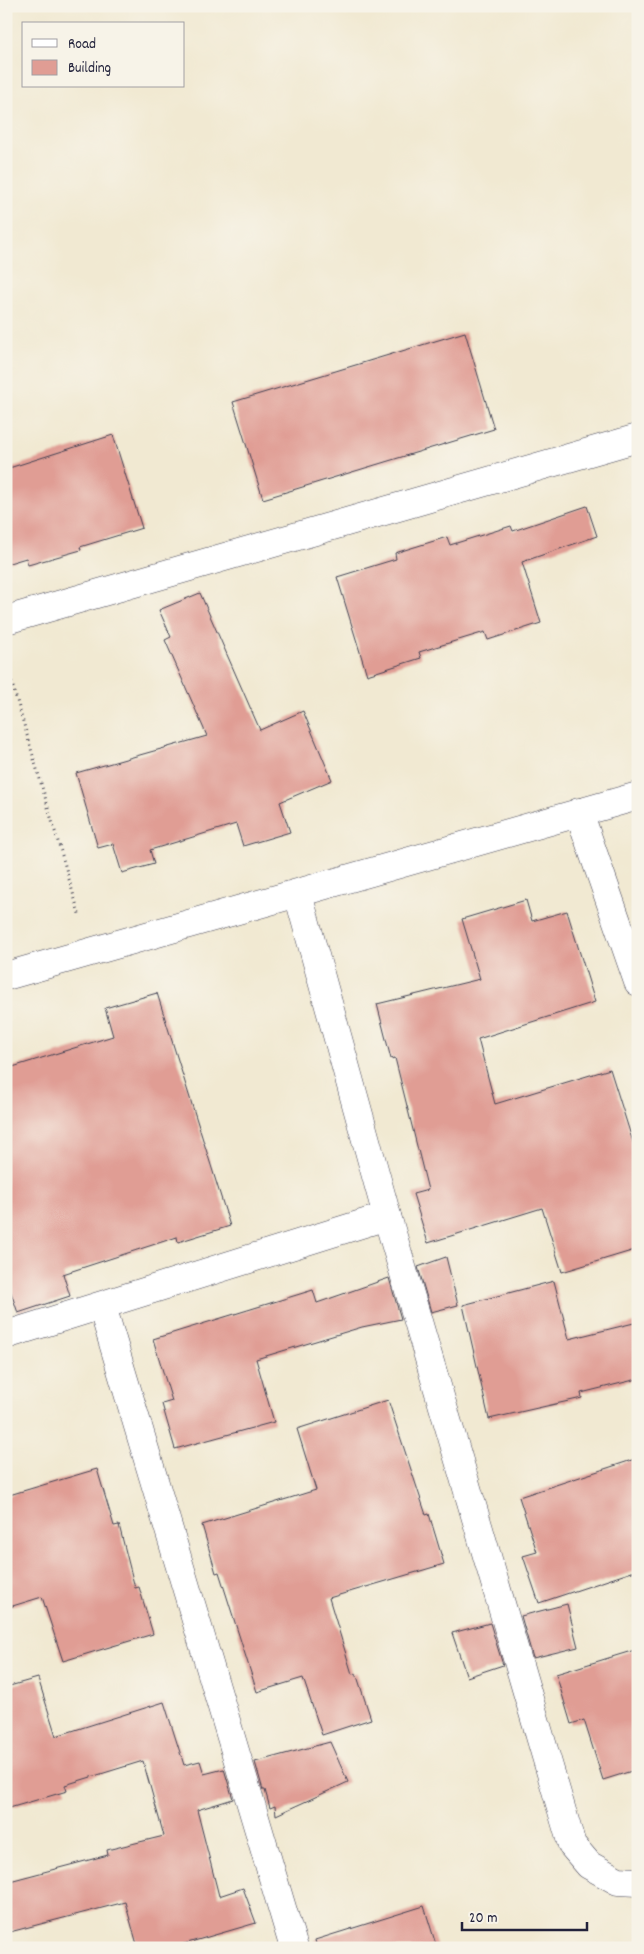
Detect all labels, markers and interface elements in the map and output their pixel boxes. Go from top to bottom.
legend [22,22,185,88]
text: Road [68,34,96,56]
text: Building [68,58,111,80]
scale bar [462,1899,586,1931]
text: 20 m [469,1908,497,1930]

